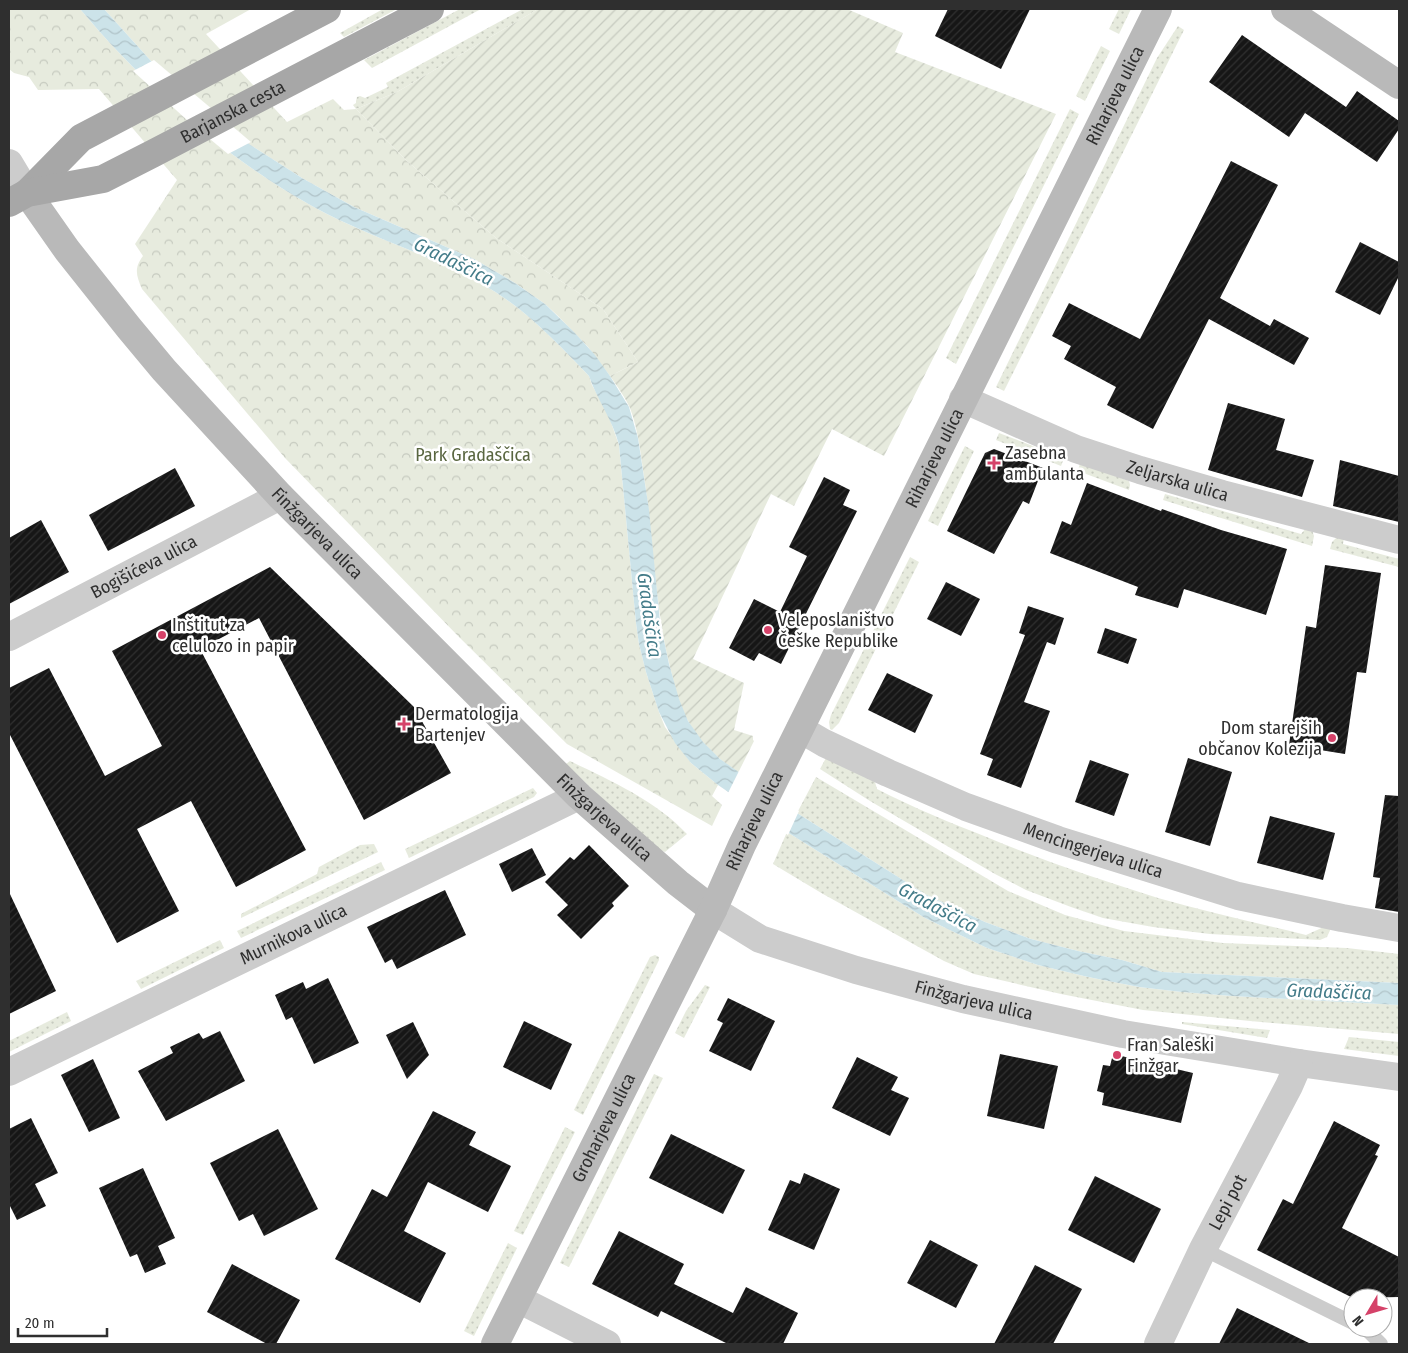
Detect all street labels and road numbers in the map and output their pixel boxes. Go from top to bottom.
street label: Riharjeva ulica [1081,42,1149,149]
street label: Barjanska cesta [177,75,289,148]
street label: Riharjeva ulica [901,405,969,511]
street label: Zeljarska ulica [1124,455,1231,506]
street label: Finžgarjeva ulica [267,483,368,584]
street label: Bogišićeva ulica [87,530,201,604]
street label: Riharjeva ulica [721,767,788,874]
street label: Finžgarjeva ulica [552,769,657,866]
street label: Mencingerjeva ulica [1020,817,1166,883]
street label: Murnikova ulica [236,899,351,969]
street label: Finžgarjeva ulica [913,975,1035,1025]
street label: Groharjeva ulica [567,1069,640,1186]
street label: Lepi pot [1204,1171,1251,1234]

